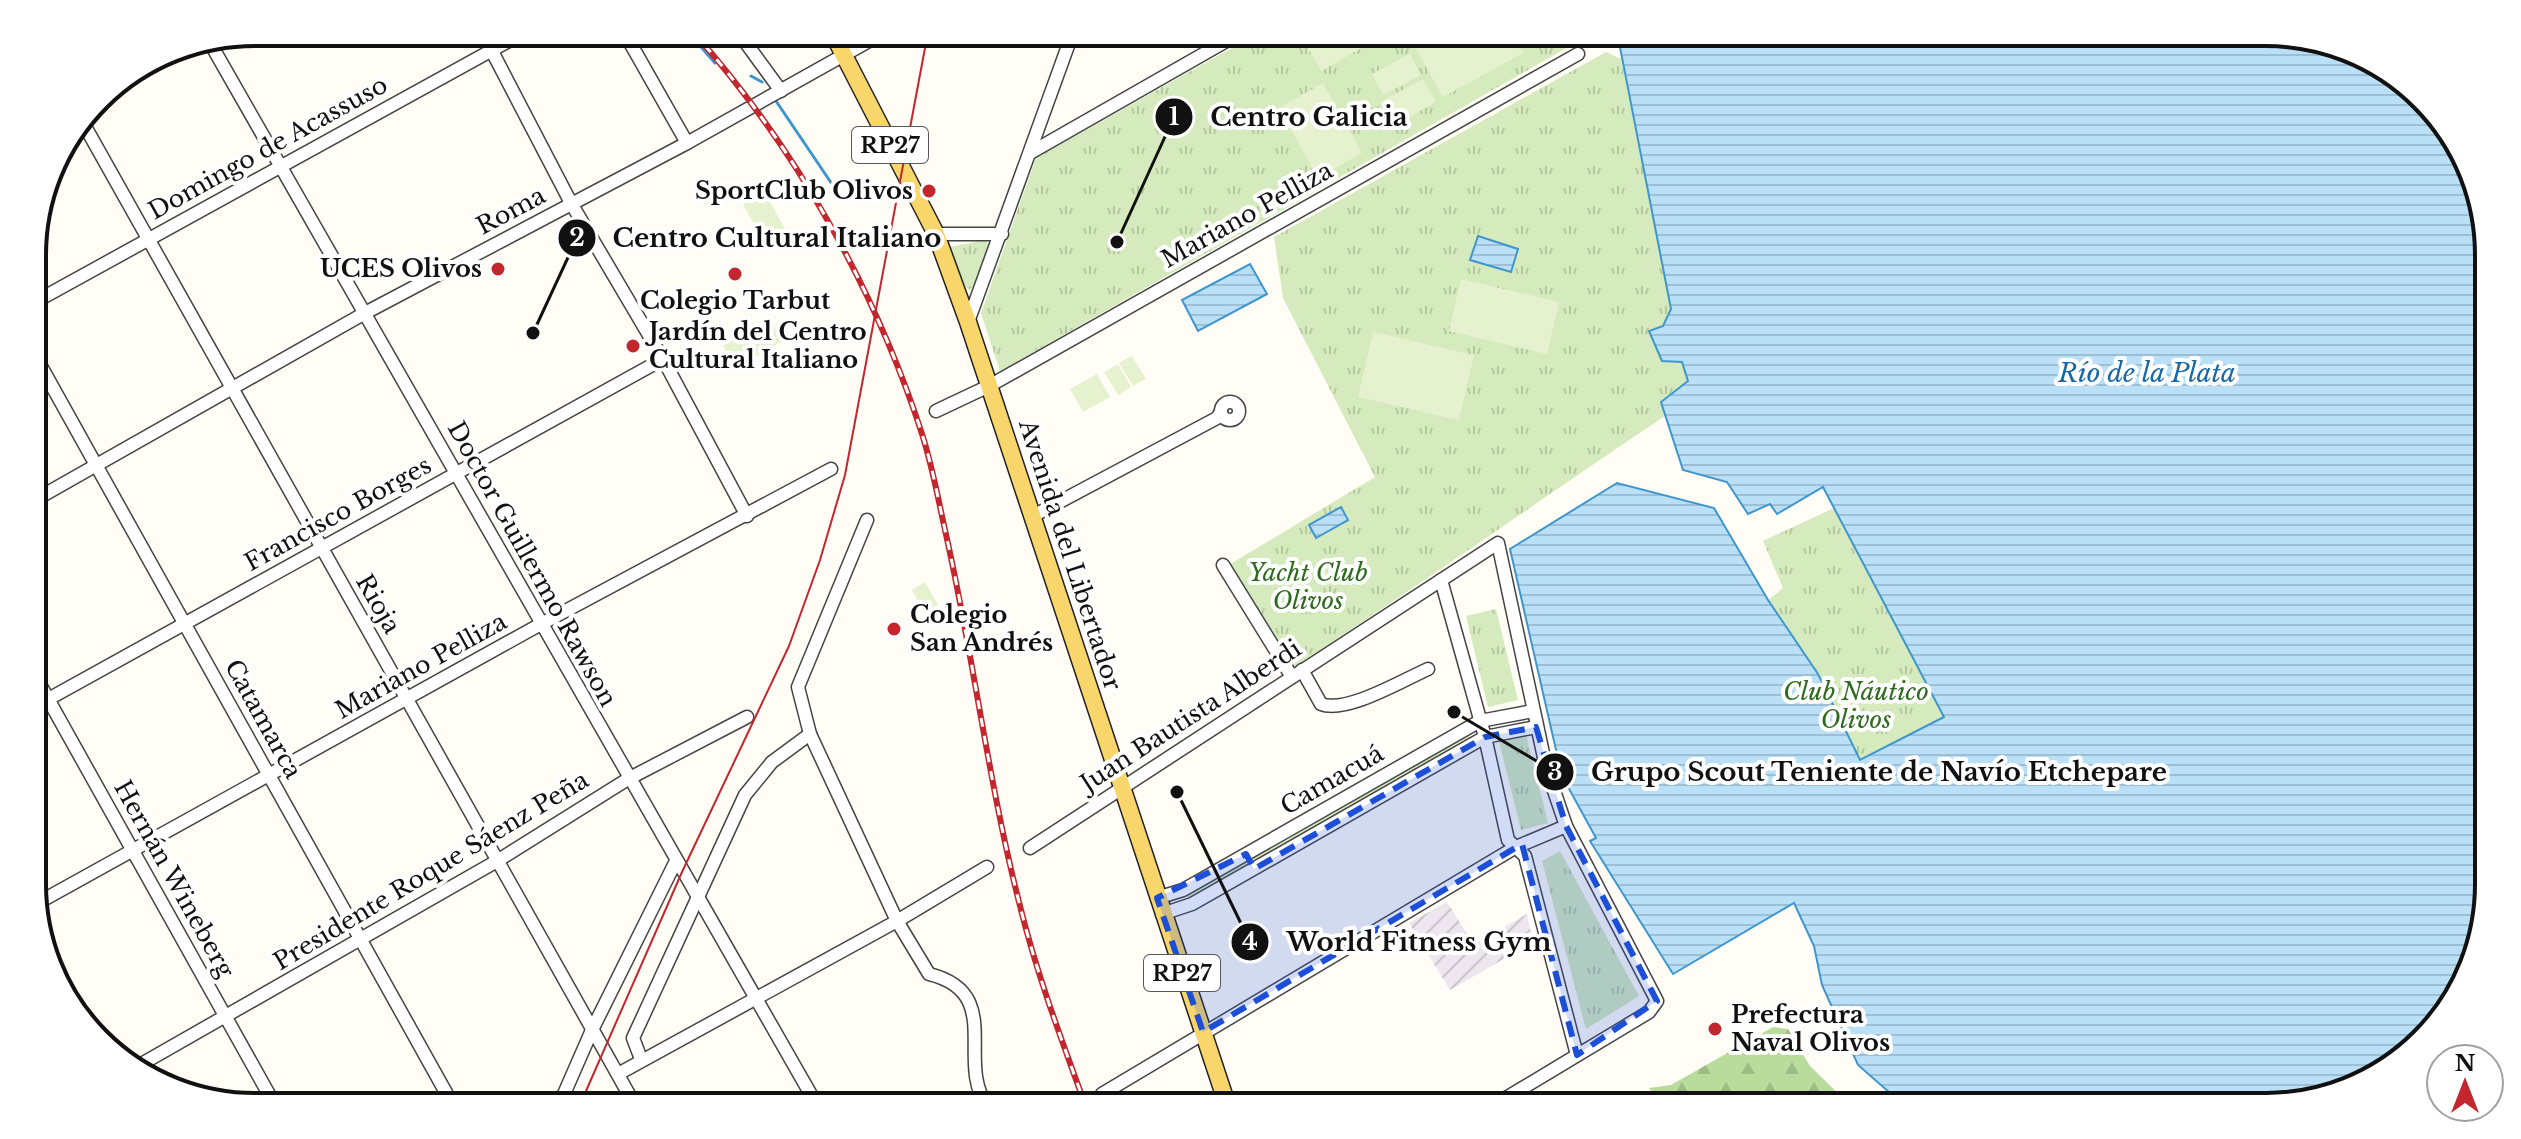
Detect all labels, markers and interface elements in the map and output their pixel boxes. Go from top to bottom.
street label: Domingo de Acassuso [143,70,392,225]
callout: Centro Galicia [1154,92,1424,142]
text: Centro Galicia [1210,101,1408,133]
text: 1 [1169,102,1179,131]
road number: RP27 [852,127,928,163]
street label: Mariano Pelliza [1156,155,1338,274]
place label: SportClub Olivos [695,176,913,205]
street label: Roma [472,180,551,241]
marker: SportClub Olivos [920,182,938,200]
callout: Centro Cultural Italiano [557,213,958,263]
text: Centro Cultural Italiano [613,222,941,254]
text: 2 [569,223,585,252]
place label: UCES Olivos [320,254,482,283]
marker: UCES Olivos [489,260,507,278]
marker: Colegio Tarbut [726,265,744,283]
place label: Colegio Tarbut [640,286,831,315]
place label: Jardín del Centro Cultural Italiano [644,317,867,374]
marker: Jardín del Centro Cultural Italiano [624,337,642,355]
water label: Río de la Plata [2057,357,2236,389]
street label: Avenida del Libertador [1013,415,1128,694]
street label: Doctor Guillermo Rawson [442,416,623,711]
street label: Francisco Borges [239,450,436,577]
park label: Yacht Club Olivos [1248,558,1368,615]
street label: Rioja [350,569,407,639]
place label: Colegio San Andrés [910,600,1053,657]
street label: Mariano Pelliza [330,606,512,725]
marker: Colegio San Andrés [885,620,903,638]
street label: Juan Bautista Alberdi [1073,633,1306,799]
street label: Catamarca [219,654,308,784]
park label: Club Náutico Olivos [1783,677,1929,734]
street label: Camacuá [1275,738,1389,821]
callout: Grupo Scout Teniente de Navío Etchepare [1535,747,2184,797]
text: Grupo Scout Teniente de Navío Etchepare [1591,756,2167,788]
text: 3 [1547,757,1563,786]
street label: Presidente Roque Sáenz Peña [268,765,594,976]
street label: Hernán Wineberg [108,775,241,983]
callout: World Fitness Gym [1230,917,1567,967]
text: World Fitness Gym [1286,926,1552,958]
text: 4 [1242,927,1258,956]
road number: RP27 [1144,955,1220,991]
place label: Prefectura Naval Olivos [1731,1000,1890,1057]
marker: Prefectura Naval Olivos [1706,1020,1724,1038]
north arrow [2425,1043,2505,1123]
text: N [2455,1050,2476,1077]

